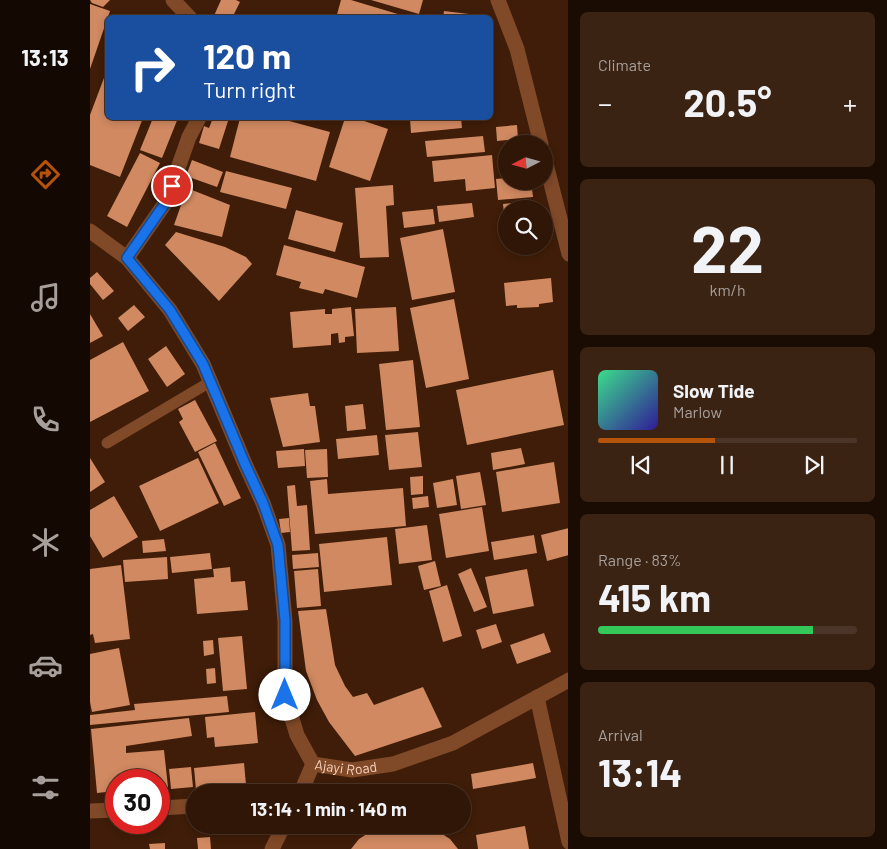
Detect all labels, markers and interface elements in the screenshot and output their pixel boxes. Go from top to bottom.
text: 120 m [203,34,291,76]
icon: right [120,35,185,100]
text: 13:13 [21,44,69,70]
text: Climate [598,55,651,74]
text: Turn right [203,76,296,102]
text: 20.5° [684,79,771,125]
text: − [598,86,612,120]
text: + [843,86,857,120]
north arrow [498,135,552,190]
map controls [498,135,553,255]
icon: directions [28,157,63,192]
pin [151,165,193,207]
icon: arrive [158,172,186,200]
button: search [498,200,553,255]
text: 22 [691,208,764,286]
icon: music [28,280,63,315]
text: km/h [709,280,746,299]
text: Slow Tide [673,379,755,402]
icon: phone [28,402,63,437]
text: Marlow [673,402,722,421]
icon: previous [627,451,655,479]
icon: pause [713,451,741,479]
icon: next [800,451,828,479]
icon: climate [28,525,63,560]
text: Range · 83% [598,550,682,569]
text: 415 km [598,574,711,620]
icon: car [28,648,63,683]
position arrow [258,668,310,720]
text: Arrival [598,725,643,744]
text: 13:14 [598,749,682,795]
street label: Ajayi Road [314,755,378,778]
speed limit sign: 30 [105,769,170,834]
icon: filters [28,770,63,805]
text: 13:14 · 1 min · 140 m [250,797,407,820]

